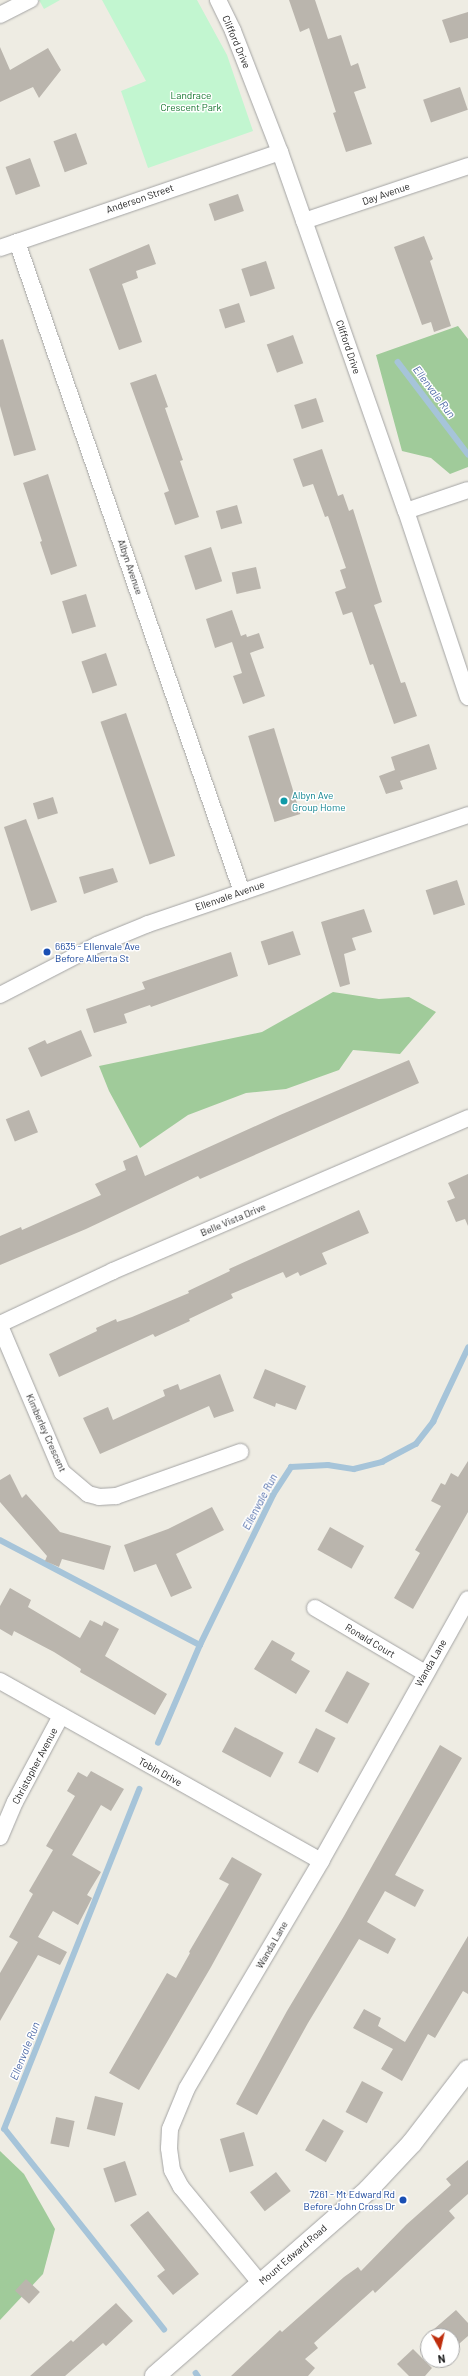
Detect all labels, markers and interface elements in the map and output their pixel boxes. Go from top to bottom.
street label: Clifford Drive [219,14,253,70]
park label: Landrace Crescent Park [161,89,221,112]
street label: Day Avenue [361,180,411,208]
street label: Anderson Street [105,182,175,216]
street label: Clifford Drive [333,318,363,376]
water label: Ellenvale Run [410,363,458,421]
street label: Albyn Avenue [115,538,145,596]
place label: Albyn Ave Group Home [292,789,346,812]
marker: Albyn Ave Group Home [279,796,289,806]
street label: Ellenvale Avenue [194,879,266,913]
place label: 6635 - Ellenvale Ave Before Alberta St [55,940,140,964]
marker: 6635 - Ellenvale Ave Before Alberta St [42,947,52,957]
street label: Belle Vista Drive [199,1201,267,1239]
street label: Kimberley Crescent [23,1392,69,1474]
water label: Ellenvale Run [240,1472,280,1532]
street label: Ronald Court [343,1621,397,1661]
street label: Wanda Lane [413,1637,449,1689]
street label: Christopher Avenue [10,1726,60,1806]
street label: Tobin Drive [136,1755,184,1789]
street label: Wanda Lane [254,1919,290,1971]
water label: Ellenvale Run [7,2020,43,2082]
place label: 7261 - Mt Edward Rd Before John Cross Dr [304,2188,395,2212]
marker: 7261 - Mt Edward Rd Before John Cross Dr [398,2195,408,2205]
street label: Mount Edward Road [257,2222,329,2288]
north arrow [420,2328,460,2368]
text: N [437,2352,446,2366]

